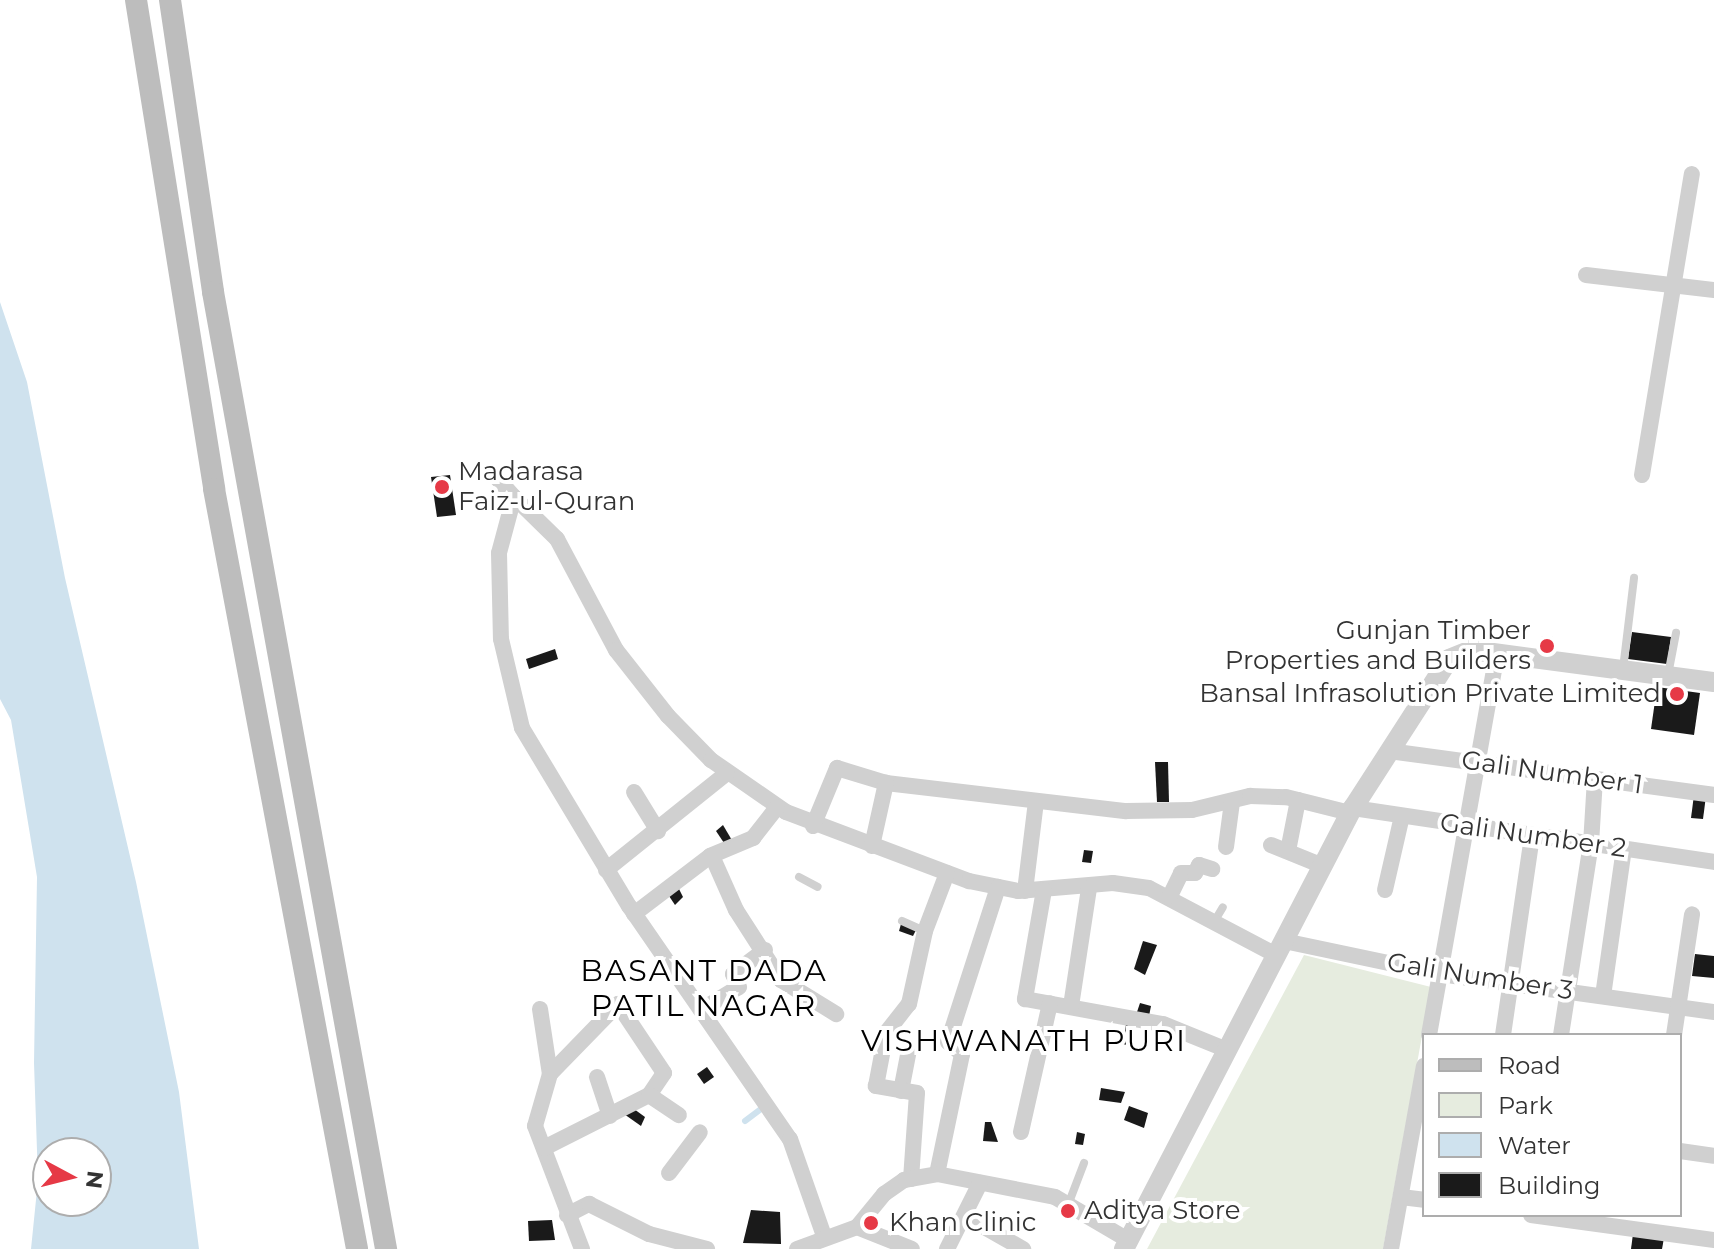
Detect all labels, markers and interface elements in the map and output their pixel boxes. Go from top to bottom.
place label: Madarasa Faiz-ul-Quran [458,456,635,518]
marker: Madarasa Faiz-ul-Quran [433,478,451,496]
place label: Gunjan Timber Properties and Builders [1225,615,1531,676]
marker: Gunjan Timber Properties and Builders [1538,637,1556,655]
place label: Bansal Infrasolution Private Limited [1199,678,1661,710]
marker: Bansal Infrasolution Private Limited [1668,685,1686,703]
street label: Gali Number 1 [1460,745,1644,801]
street label: Gali Number 2 [1438,807,1628,865]
street label: Gali Number 3 [1385,947,1575,1007]
district label: BASANT DADA PATIL NAGAR [580,953,828,1024]
district label: VISHWANATH PURI [861,1023,1187,1059]
legend [1422,1033,1682,1217]
text: Road [1498,1051,1561,1080]
text: Park [1498,1091,1553,1120]
text: Water [1498,1131,1571,1160]
north arrow [32,1137,112,1217]
text: N [80,1169,109,1190]
text: Building [1498,1171,1601,1200]
place label: Aditya Store [1084,1195,1240,1227]
marker: Aditya Store [1059,1202,1077,1220]
place label: Khan Clinic [889,1207,1036,1239]
marker: Khan Clinic [860,1212,882,1234]

